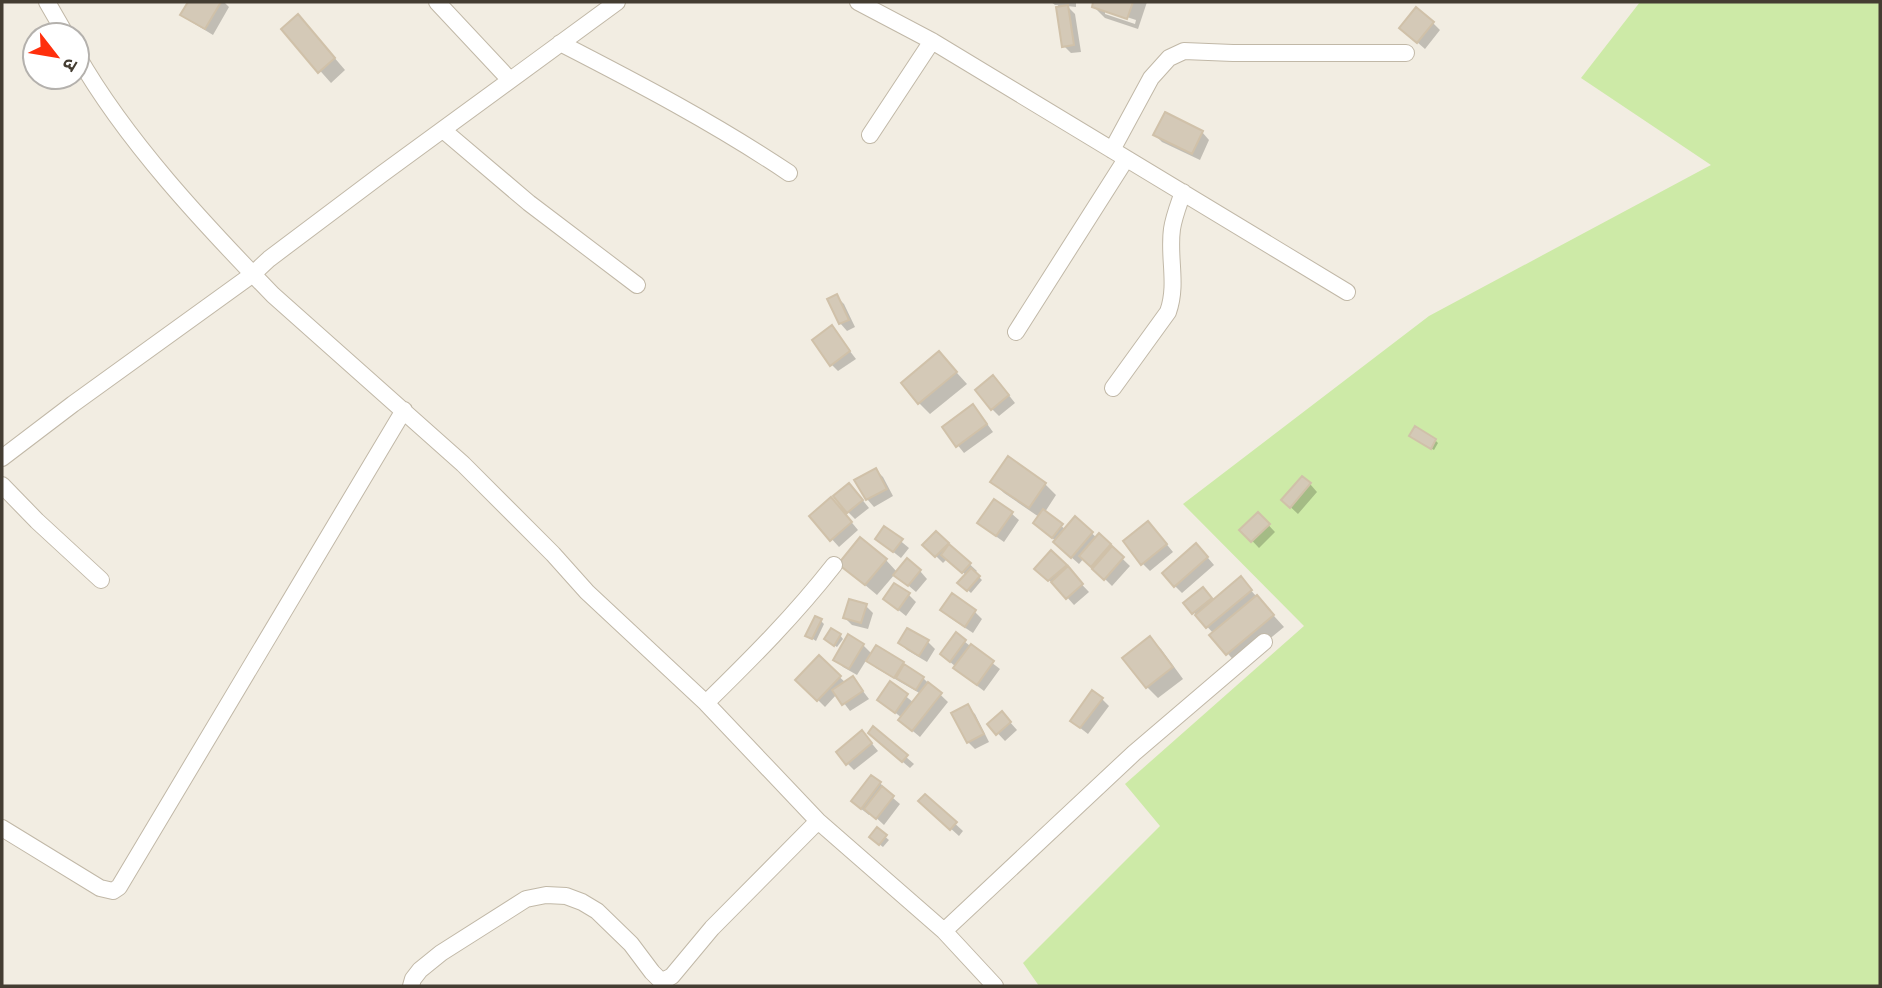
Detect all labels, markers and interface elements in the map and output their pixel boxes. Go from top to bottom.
north arrow [21,21,91,91]
text: उ [58,54,84,76]

